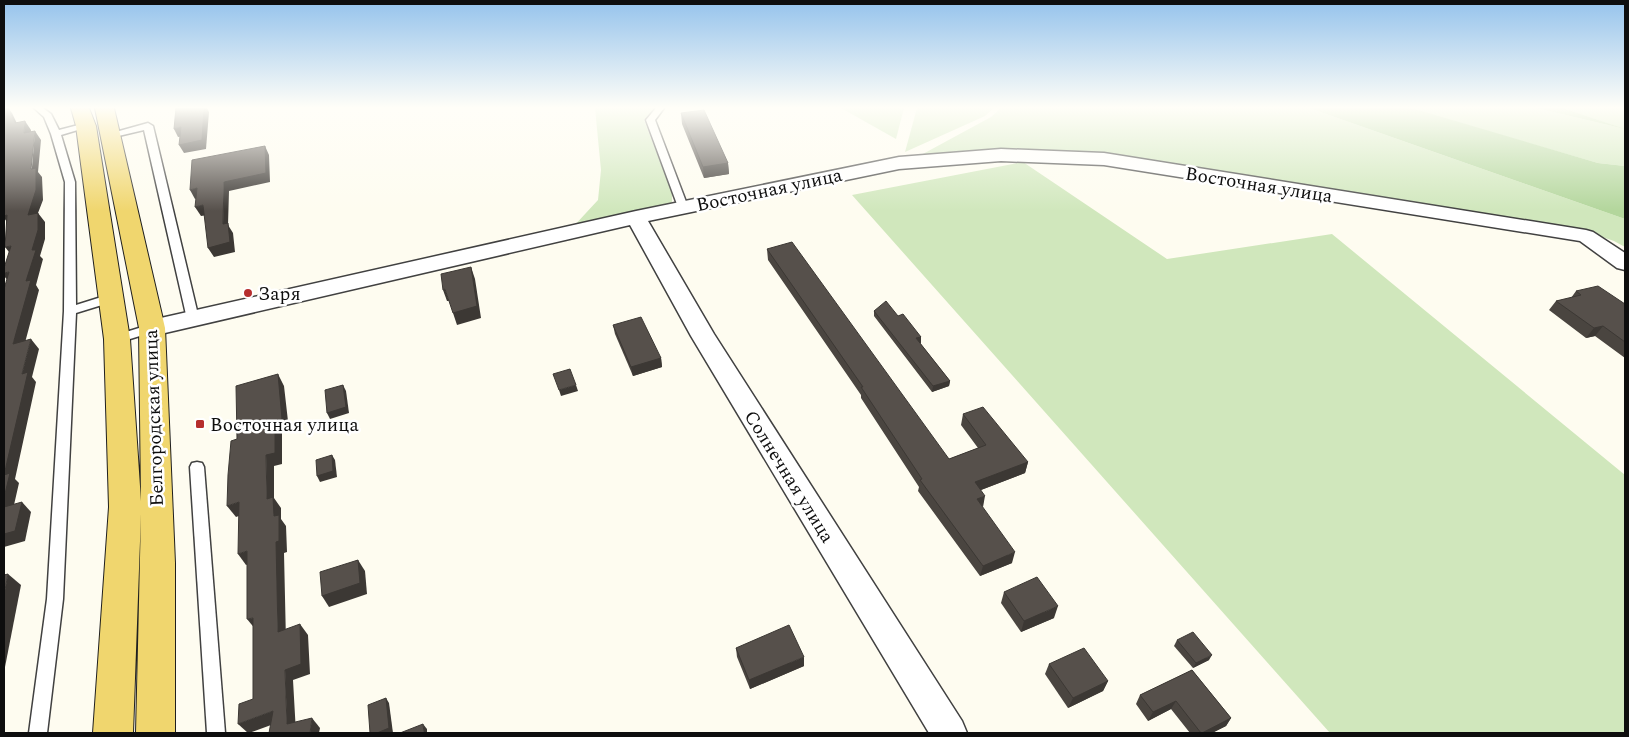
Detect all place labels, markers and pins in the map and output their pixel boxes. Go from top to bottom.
place label: Заря [258,280,301,309]
marker: Заря [242,287,254,299]
place label: Восточная улица [210,411,359,440]
marker: Восточная улица [194,418,206,430]

